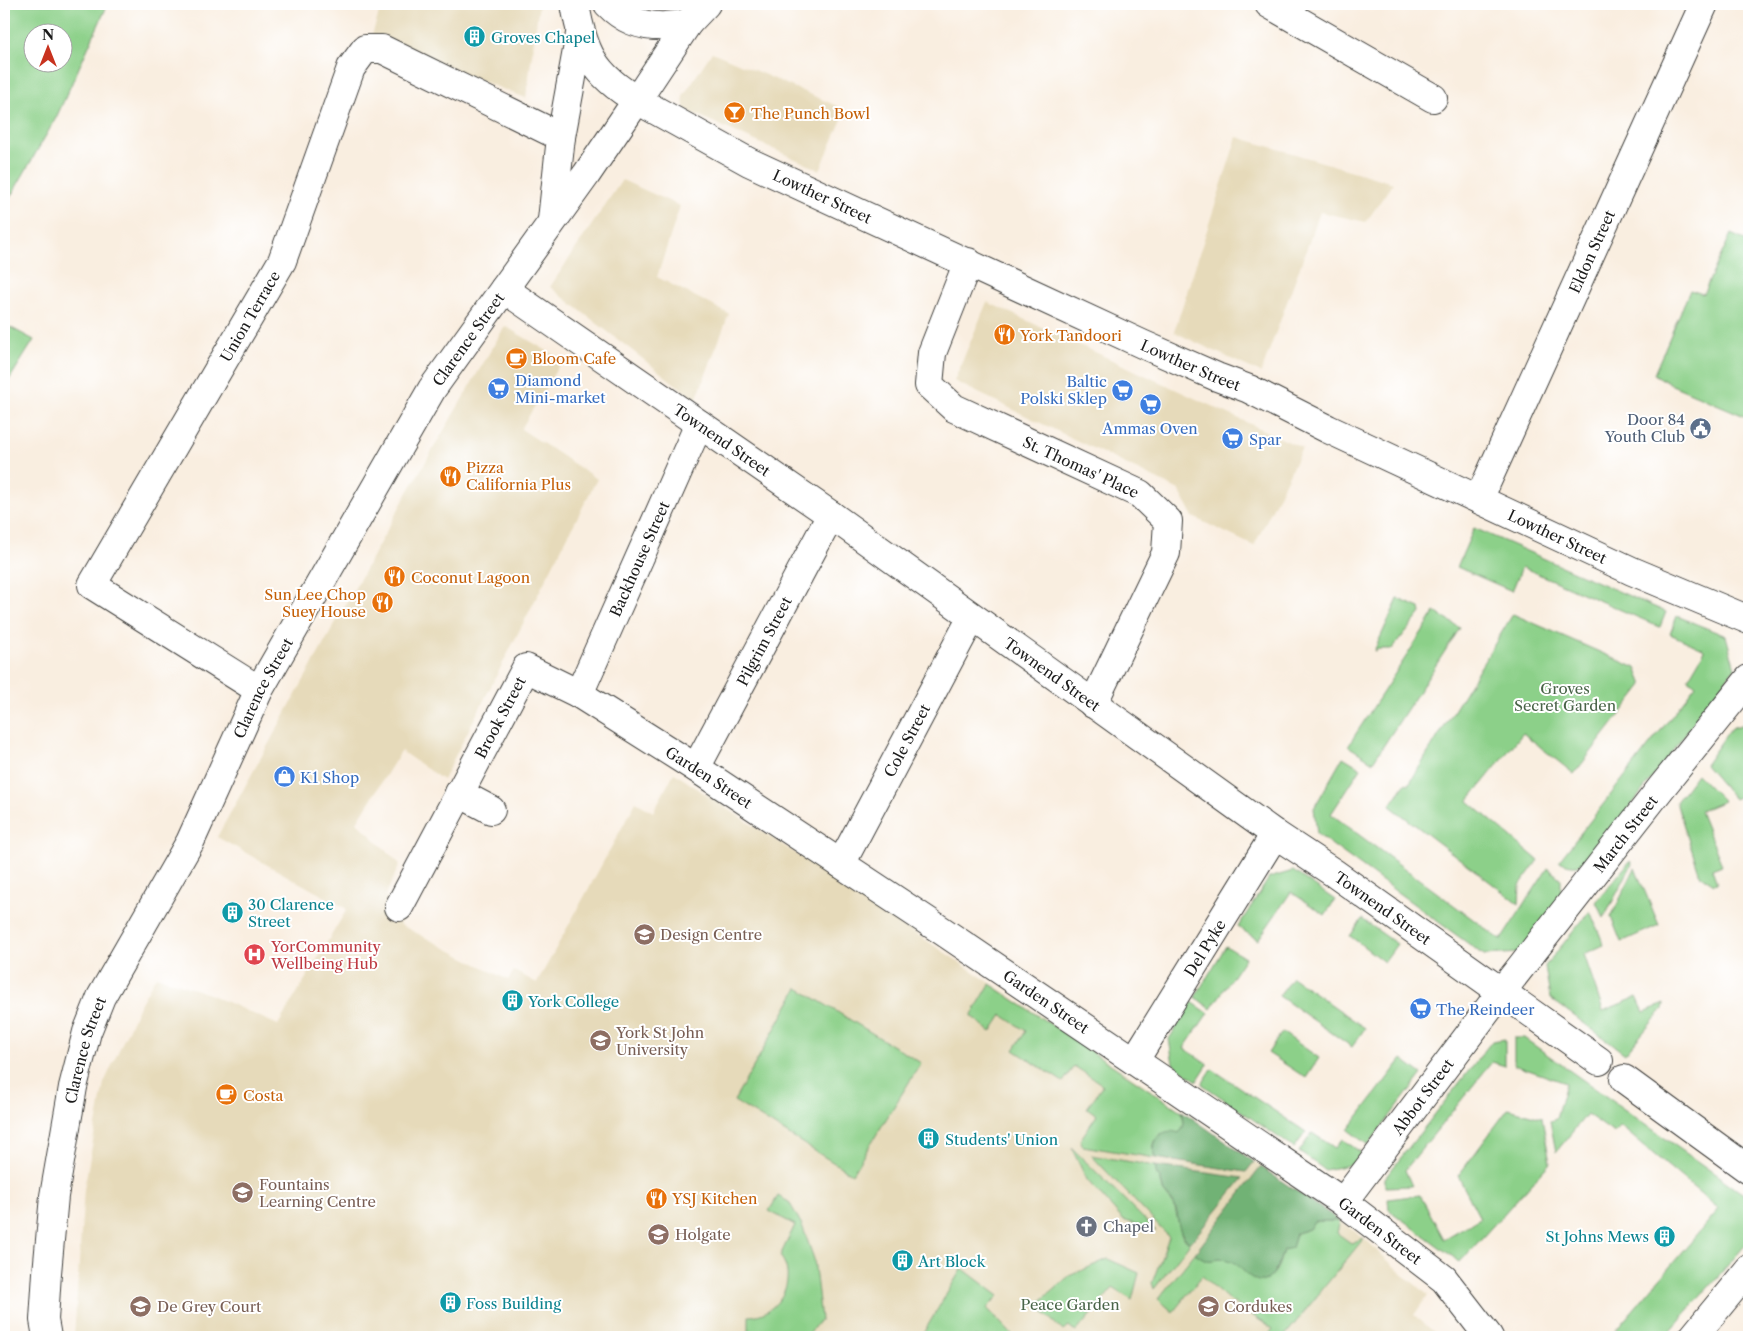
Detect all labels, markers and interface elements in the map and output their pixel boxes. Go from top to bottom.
north arrow [22,22,72,72]
building icon: Groves Chapel [463,25,487,49]
text: N [42,26,54,44]
place label: Groves Chapel [491,28,596,47]
bar icon: The Punch Bowl [723,101,747,125]
place label: The Punch Bowl [751,104,870,123]
street label: Lowther Street [770,165,876,227]
street label: Eldon Street [1564,206,1619,296]
street label: Union Terrace [216,267,284,365]
street label: Clarence Street [428,288,508,390]
restaurant icon: York Tandoori [992,323,1016,347]
place label: York Tandoori [1019,326,1122,345]
street label: Lowther Street [1138,335,1244,395]
cafe icon: Bloom Cafe [504,346,528,370]
place label: Bloom Cafe [532,349,616,368]
place label: Diamond Mini-market [515,371,606,407]
place label: Baltic Polski Sklep [1020,372,1107,408]
supermarket icon: Diamond Mini-market [487,377,511,401]
supermarket icon: Baltic Polski Sklep [1111,378,1135,402]
supermarket icon: Ammas Oven [1138,393,1162,417]
street label: Townend Street [670,399,775,480]
place label: Door 84 Youth Club [1604,410,1685,446]
public building icon: Door 84 Youth Club [1689,416,1713,440]
place label: Ammas Oven [1101,419,1198,438]
supermarket icon: Spar [1221,427,1245,451]
place label: Spar [1249,430,1282,449]
street label: St. Thomas' Place [1020,432,1142,502]
place label: Pizza California Plus [466,458,571,494]
restaurant icon: Pizza California Plus [438,464,462,488]
street label: Backhouse Street [605,497,673,619]
street label: Lowther Street [1505,505,1610,568]
restaurant icon: Coconut Lagoon [383,565,407,589]
place label: Coconut Lagoon [411,568,531,587]
place label: Sun Lee Chop Suey House [264,585,366,621]
restaurant icon: Sun Lee Chop Suey House [370,591,394,615]
street label: Pilgrim Street [732,593,796,689]
street label: Townend Street [1001,633,1105,715]
street label: Clarence Street [229,634,297,741]
street label: Brook Street [470,672,530,761]
park label: Groves Secret Garden [1514,679,1617,715]
street label: Cole Street [879,700,934,780]
street label: Garden Street [662,742,757,813]
shop icon: K1 Shop [272,765,296,789]
place label: K1 Shop [300,768,359,787]
street label: March Street [1589,791,1662,876]
street label: Townend Street [1331,867,1435,949]
place label: 30 Clarence Street [248,895,334,931]
building icon: 30 Clarence Street [220,901,244,925]
street label: Del Pyke [1180,916,1229,980]
school or university icon: Design Centre [632,922,656,946]
place label: Design Centre [660,925,762,944]
place label: YorCommunity Wellbeing Hub [270,937,382,973]
hospital icon: YorCommunity Wellbeing Hub [243,943,267,967]
street label: Garden Street [1000,965,1093,1037]
building icon: York College [500,989,524,1013]
place label: York College [527,992,619,1011]
street label: Clarence Street [61,993,110,1105]
supermarket icon: The Reindeer [1408,997,1432,1021]
place label: The Reindeer [1436,1000,1535,1019]
place label: York St John University [615,1023,705,1059]
school or university icon: York St John University [588,1029,612,1053]
street label: Abbot Street [1387,1054,1458,1139]
cafe icon: Costa [215,1083,239,1107]
place label: Costa [243,1086,284,1105]
building icon: Students' Union [917,1127,941,1151]
place label: Students' Union [945,1130,1059,1149]
place label: Fountains Learning Centre [259,1175,376,1211]
school or university icon: Fountains Learning Centre [231,1181,255,1205]
restaurant icon: YSJ Kitchen [644,1186,668,1210]
place label: YSJ Kitchen [671,1189,758,1208]
street label: Garden Street [1335,1193,1426,1269]
church icon: Chapel [1075,1214,1099,1238]
place label: Chapel [1103,1217,1155,1236]
school or university icon: Holgate [647,1222,671,1246]
building icon: St Johns Mews [1653,1224,1677,1248]
place label: Holgate [675,1225,731,1244]
place label: St Johns Mews [1545,1227,1649,1246]
building icon: Art Block [890,1249,914,1273]
place label: Art Block [917,1252,987,1271]
building icon: Foss Building [438,1291,462,1315]
school or university icon: De Grey Court [129,1294,153,1318]
place label: Foss Building [466,1294,561,1313]
school or university icon: Cordukes [1196,1294,1220,1318]
park label: Peace Garden [1020,1295,1120,1314]
place label: De Grey Court [157,1297,262,1316]
place label: Cordukes [1224,1297,1292,1316]

